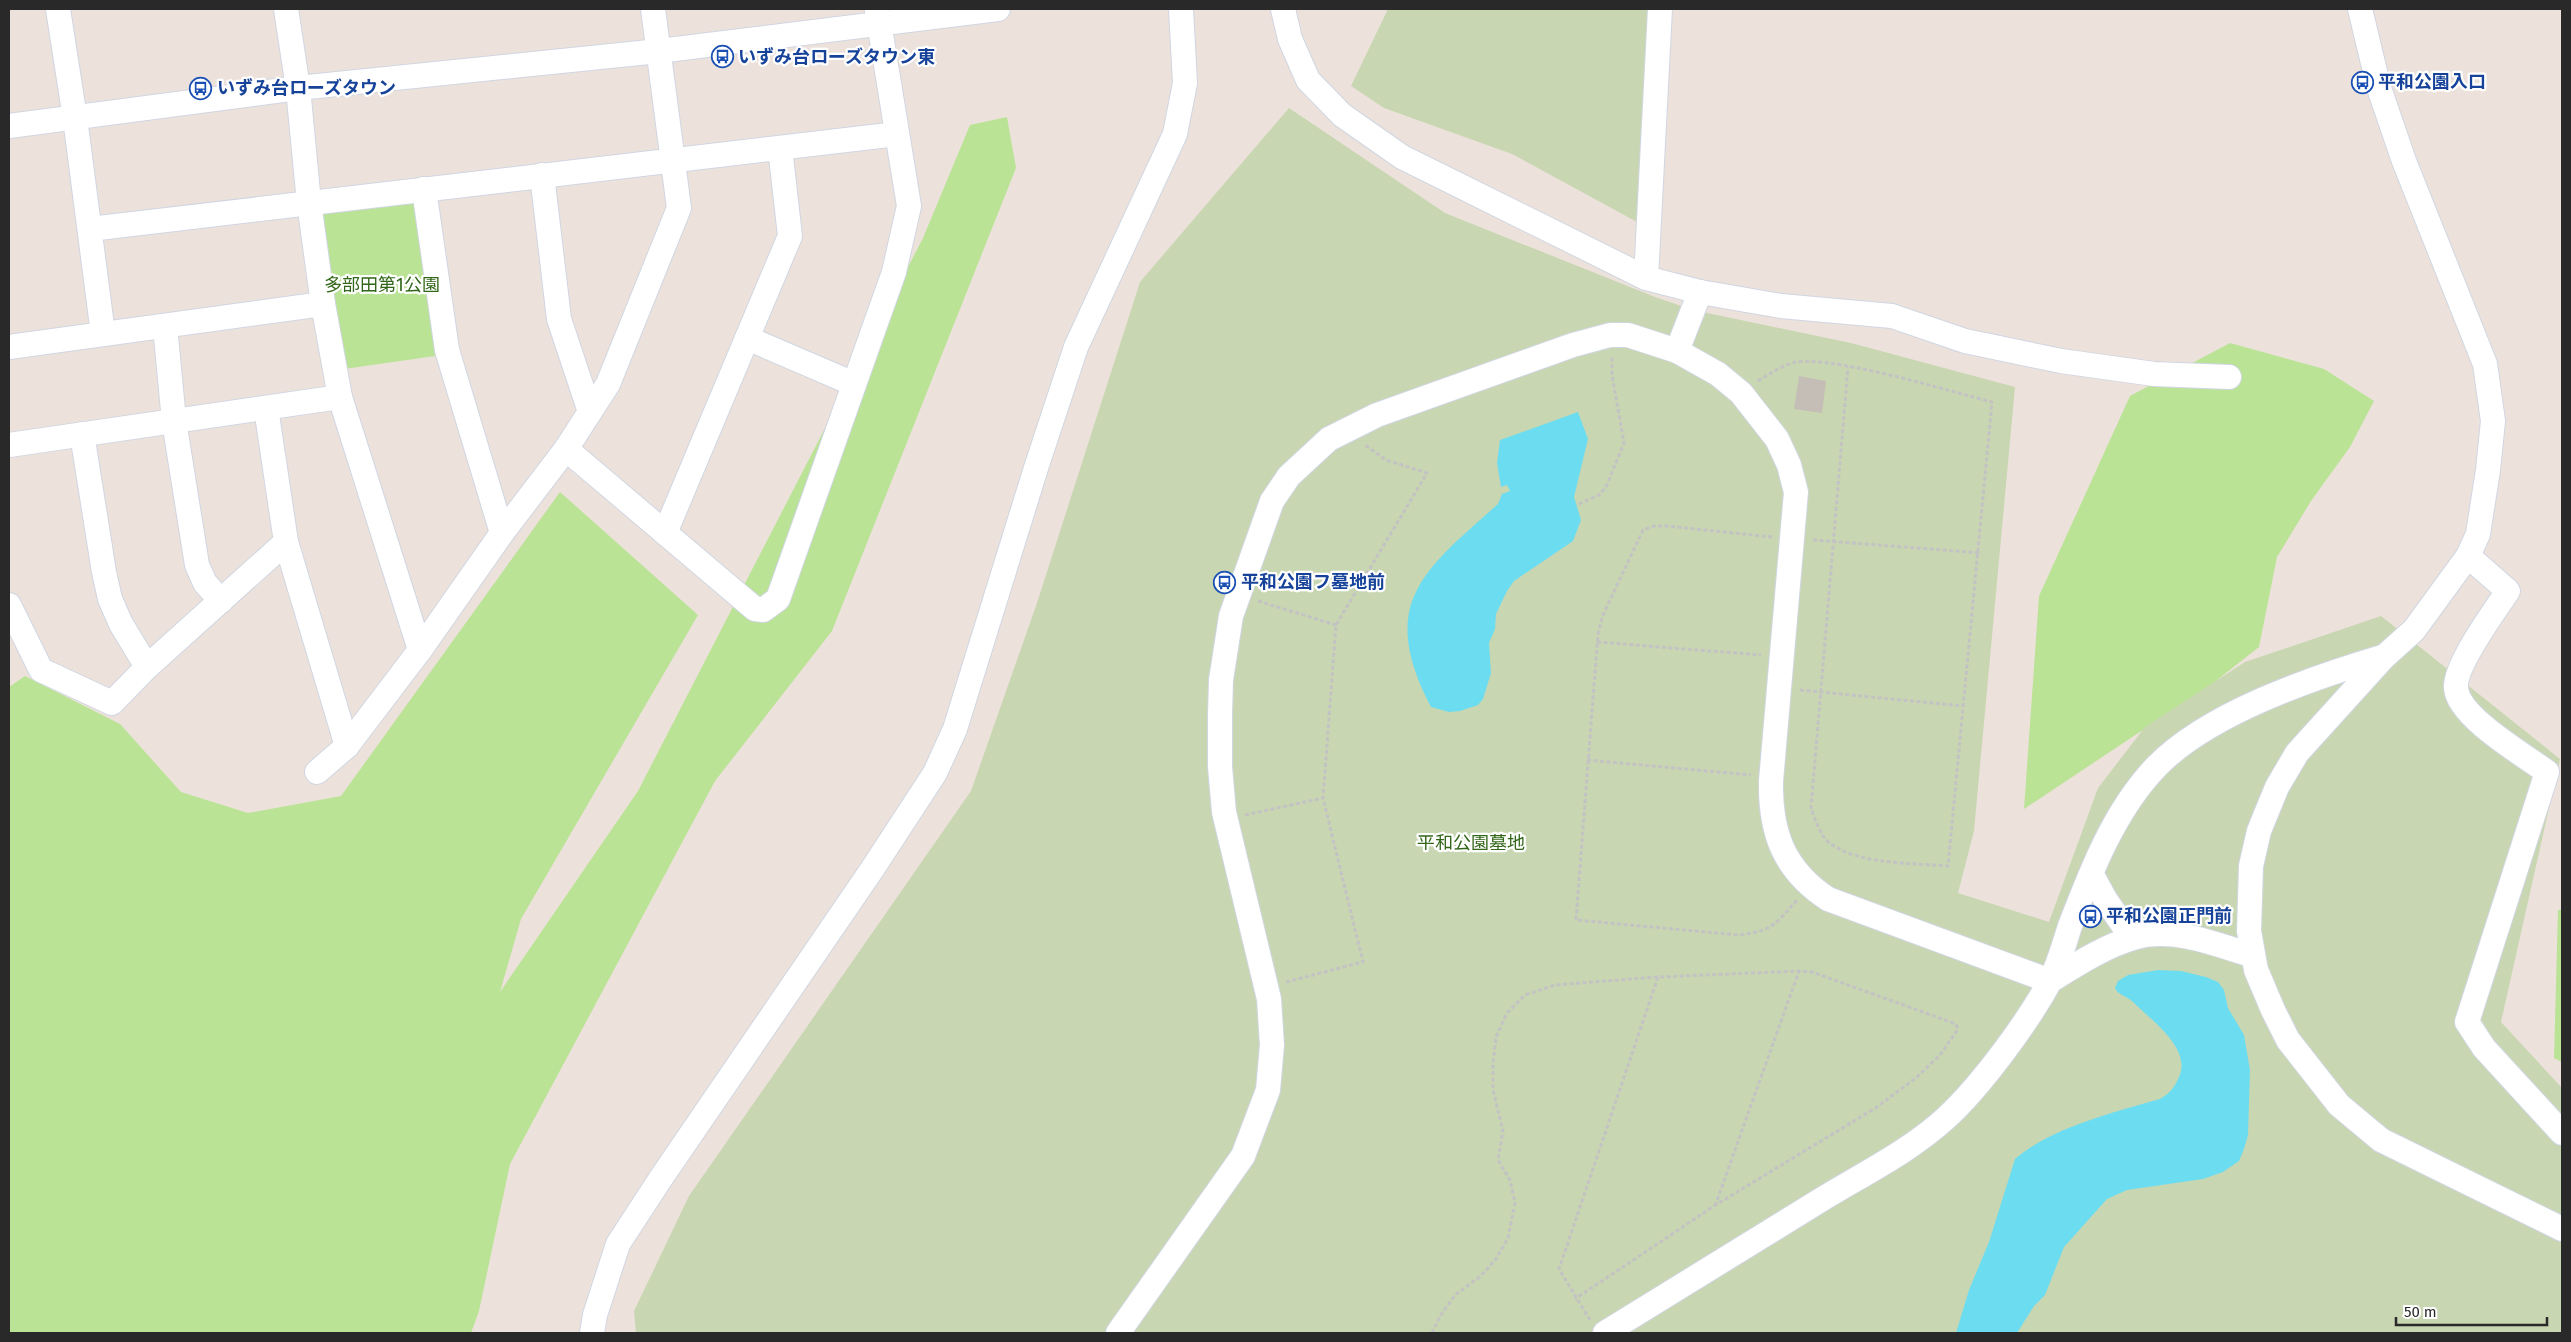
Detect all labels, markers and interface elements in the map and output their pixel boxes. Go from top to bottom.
bus stop icon: いずみ台ローズタウン東 [710,45,734,69]
place label: いずみ台ローズタウン東 [738,46,935,68]
bus stop icon: 平和公園入口 [2350,70,2374,94]
place label: 平和公園入口 [2378,71,2486,93]
bus stop icon: いずみ台ローズタウン [189,76,213,100]
place label: いずみ台ローズタウン [217,77,396,99]
park label: 多部田第1公園 [324,274,440,296]
bus stop icon: 平和公園フ墓地前 [1213,570,1237,594]
place label: 平和公園フ墓地前 [1241,571,1385,593]
park label: 平和公園墓地 [1417,832,1525,854]
bus stop icon: 平和公園正門前 [2078,904,2102,928]
place label: 平和公園正門前 [2106,905,2232,927]
scale bar [2396,1294,2547,1326]
text: 50 m [2404,1303,2437,1321]

